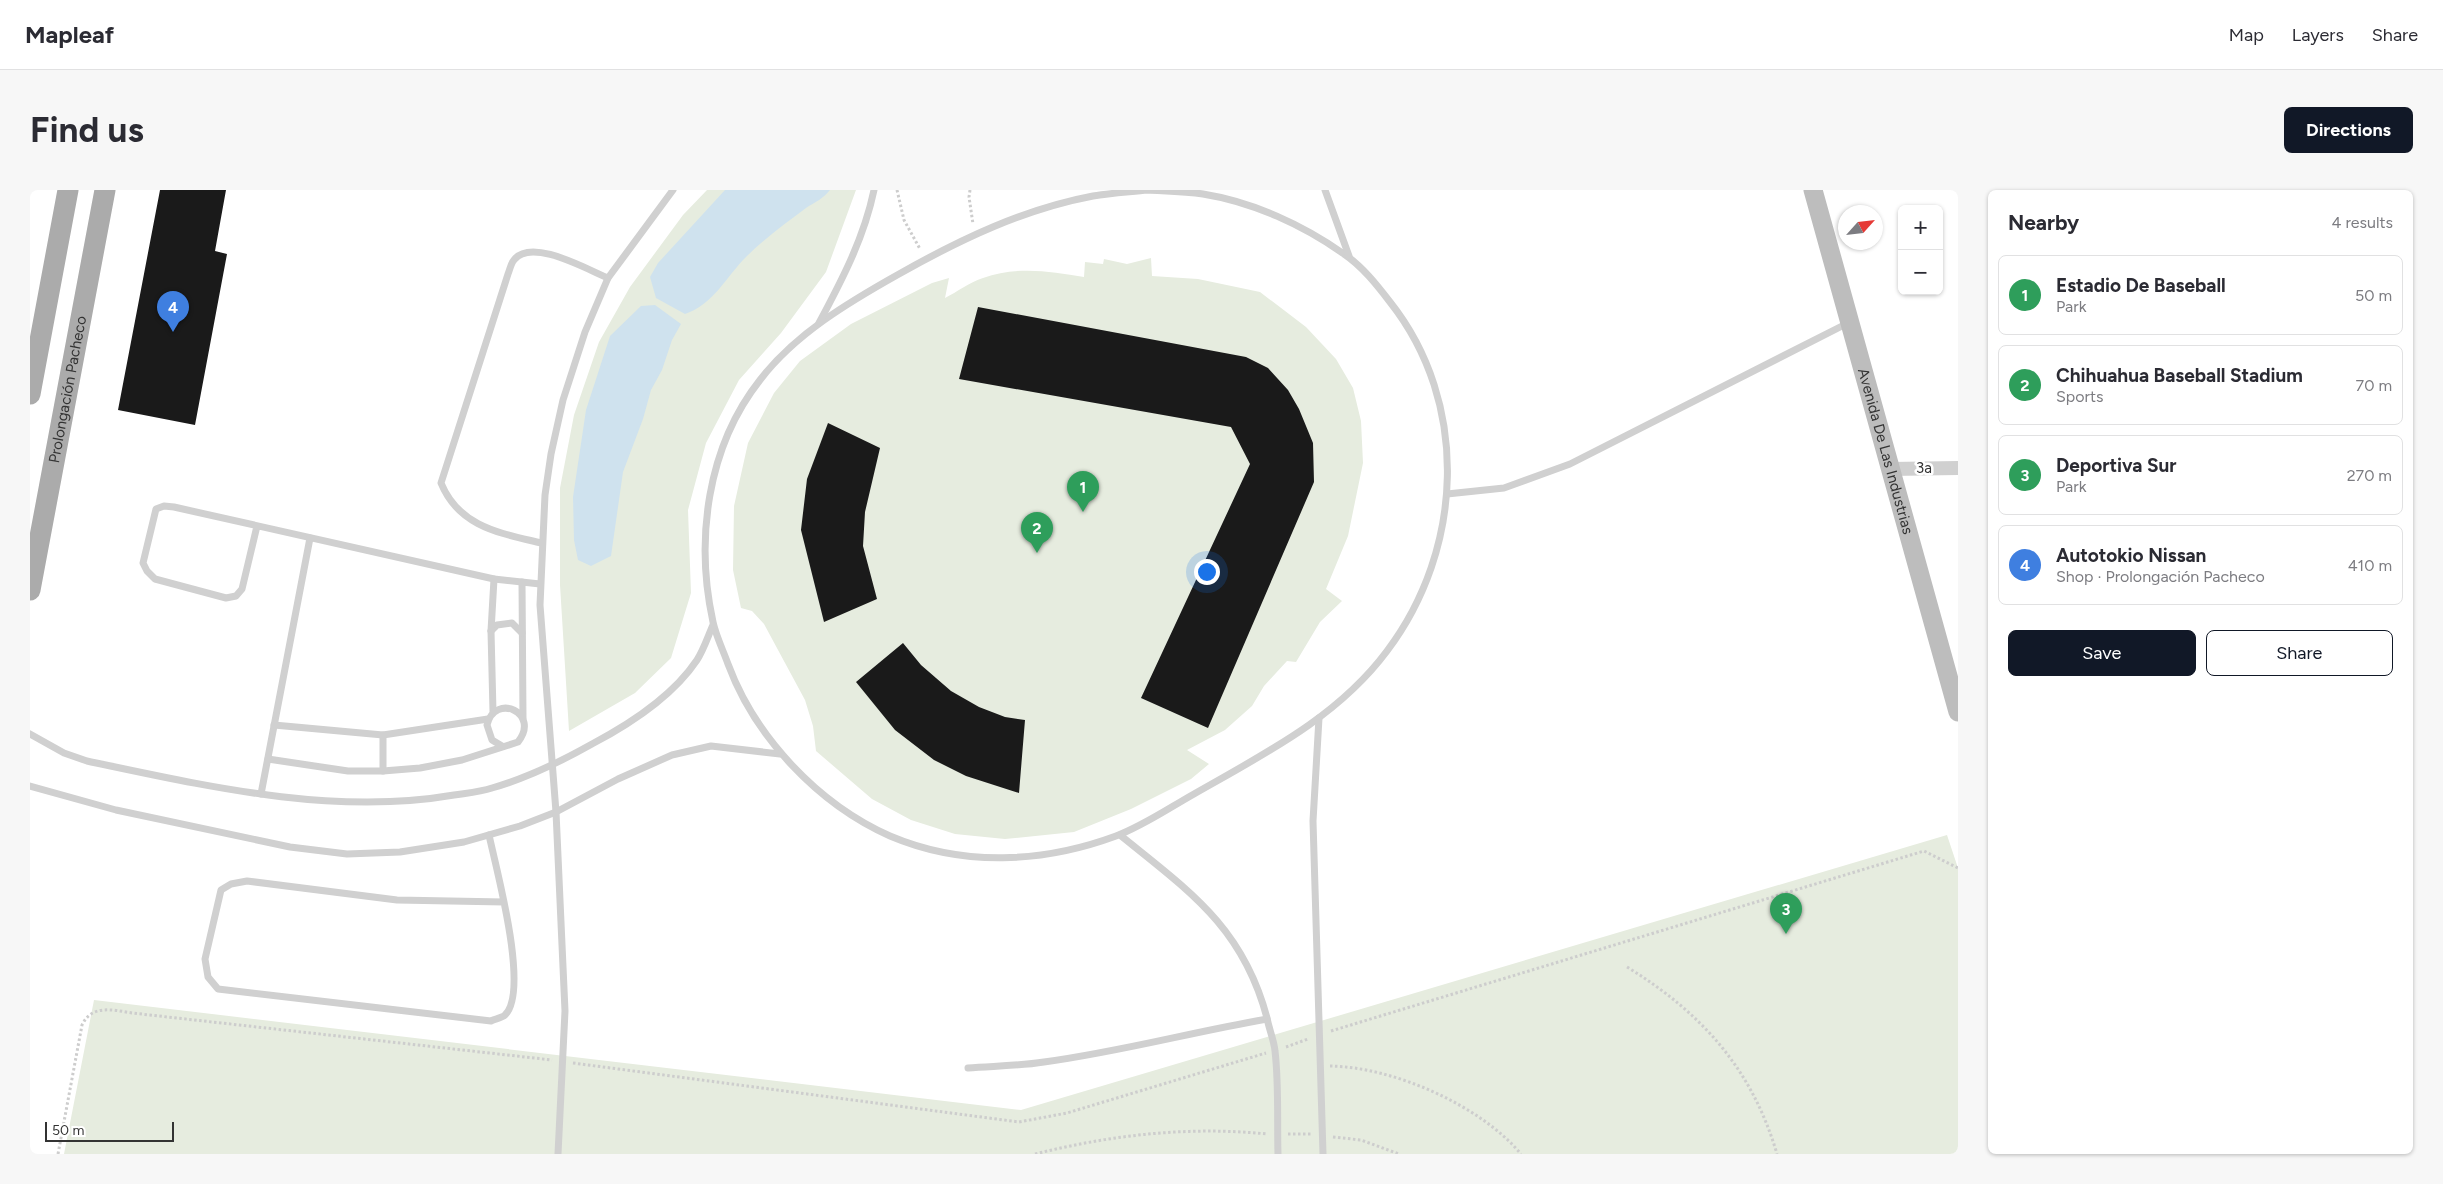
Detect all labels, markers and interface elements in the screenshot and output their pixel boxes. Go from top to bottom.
text: Mapleaf [25,20,114,49]
text: Map [2229,24,2264,46]
text: Layers [2292,24,2344,46]
text: Share [2372,24,2418,46]
button: Directions [2284,107,2413,153]
text: Find us [30,109,144,151]
north arrow [1838,205,1883,250]
map controls [1898,205,1943,295]
button: + [1898,205,1943,250]
text: Nearby [2008,210,2079,235]
text: 4 results [2332,213,2393,232]
button: − [1898,250,1943,295]
text: Estadio De Baseball [2056,274,2226,297]
text: 1 [2022,286,2028,305]
text: 50 m [2355,286,2392,305]
pin: 4 [157,291,189,332]
text: Park [2056,297,2086,316]
street label: Prolongación Pacheco [45,314,90,465]
text: Chihuahua Baseball Stadium [2056,364,2303,387]
street label: Avenida De Las Industrias [1854,366,1917,536]
text: 2 [2020,376,2030,395]
text: 70 m [2356,376,2392,395]
text: Sports [2056,387,2103,406]
text: Deportiva Sur [2056,454,2177,477]
street label: 3a [1916,459,1932,477]
text: 3 [2021,466,2029,485]
text: 270 m [2347,466,2392,485]
pin: 1 [1067,471,1099,512]
text: Park [2056,477,2086,496]
pin: 2 [1021,512,1053,553]
text: Autotokio Nissan [2056,544,2206,567]
text: 4 [2020,556,2030,575]
text: 410 m [2348,556,2392,575]
your location [1194,559,1220,585]
text: Shop · Prolongación Pacheco [2056,567,2265,586]
button: Save [2008,630,2196,676]
button: Share [2206,630,2393,676]
pin: 3 [1770,893,1802,934]
scale bar [45,1119,174,1142]
text: 50 m [52,1122,84,1139]

